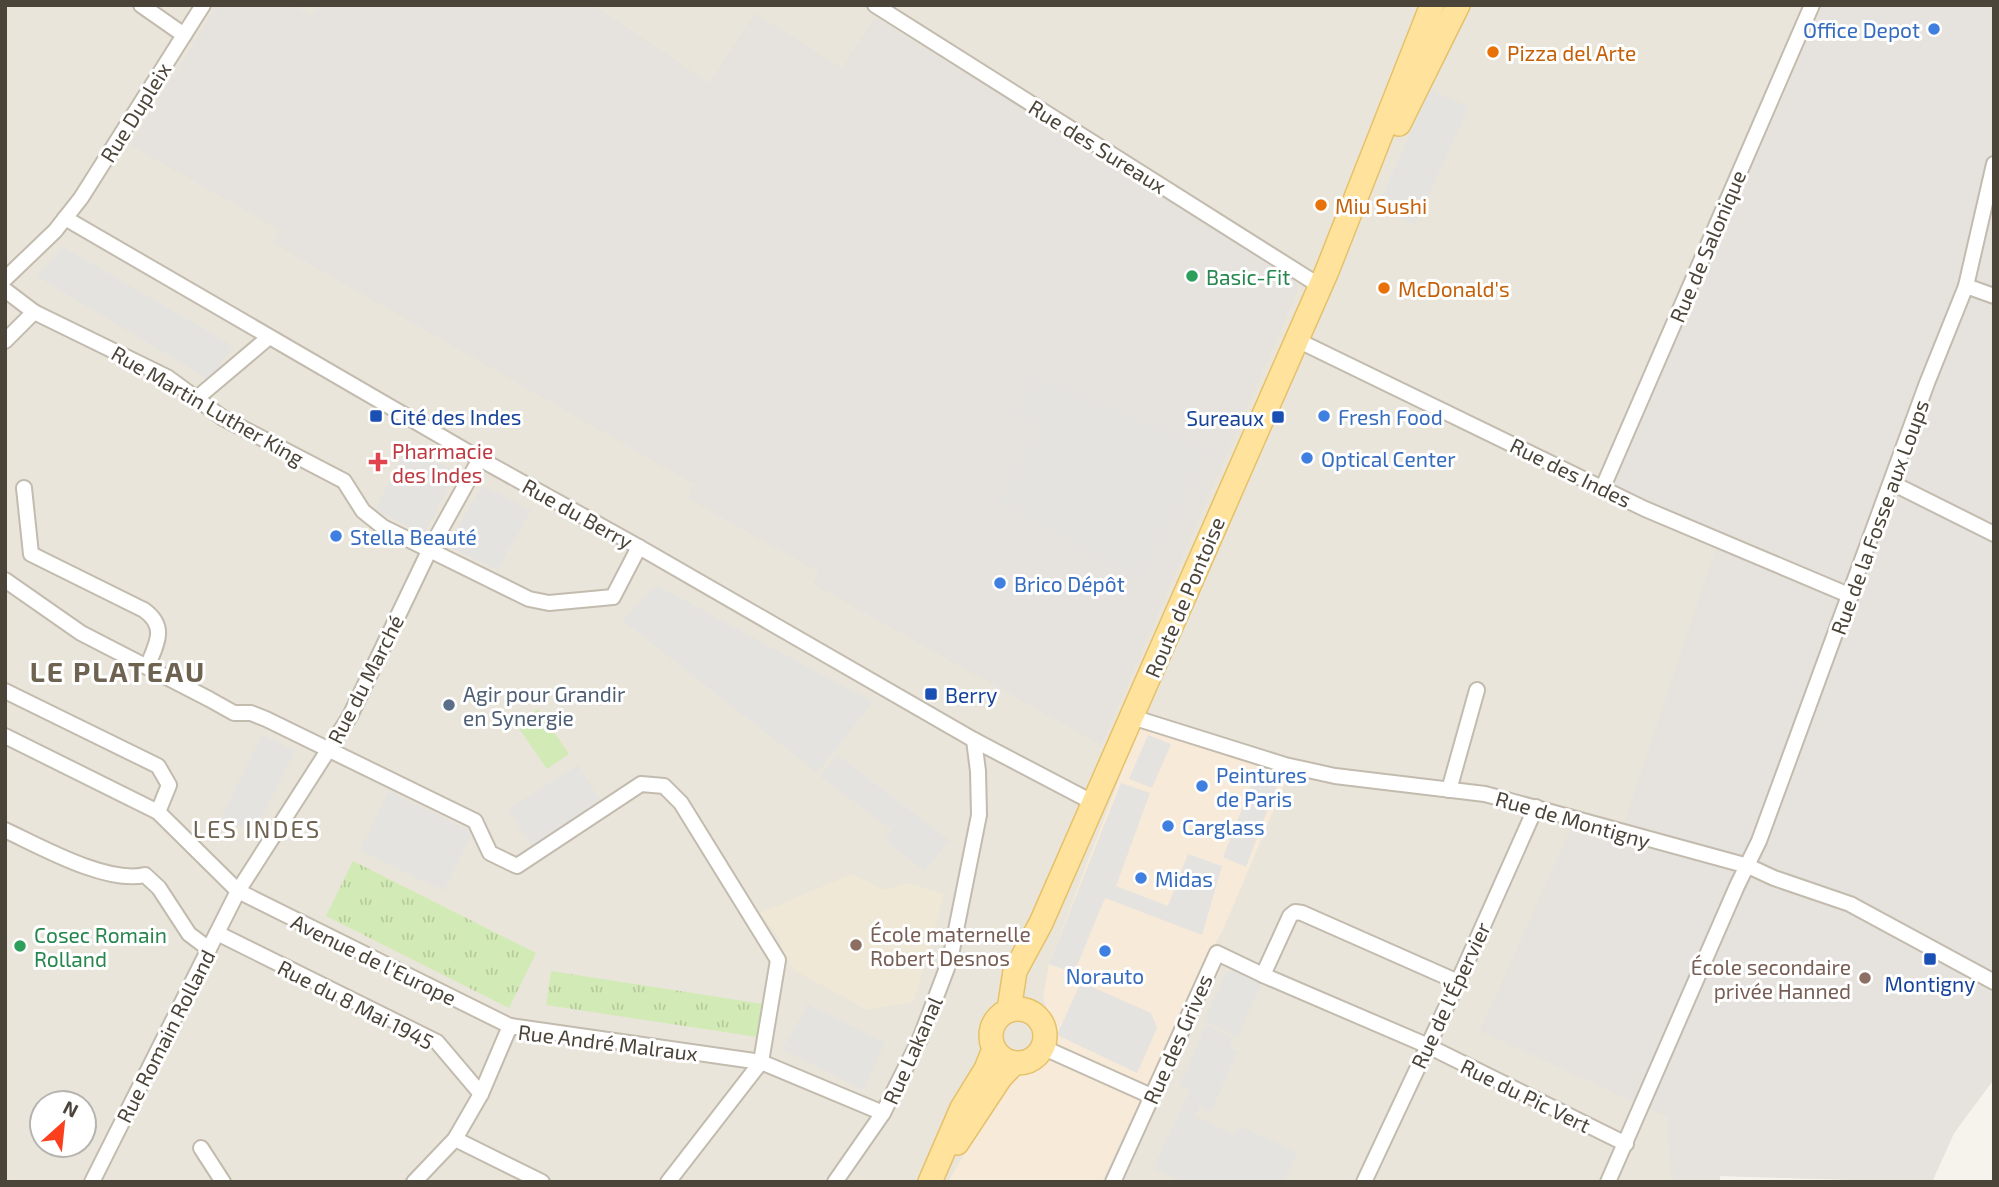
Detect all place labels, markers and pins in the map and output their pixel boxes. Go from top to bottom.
place label: Office Depot [1803,17,1920,42]
marker: Office Depot [1926,21,1942,37]
place label: Pizza del Arte [1507,40,1636,65]
marker: Pizza del Arte [1485,44,1501,60]
place label: Miu Sushi [1335,193,1427,218]
marker: Miu Sushi [1313,197,1329,213]
place label: Basic-Fit [1206,264,1290,289]
marker: Basic-Fit [1184,268,1200,284]
place label: McDonald's [1398,276,1510,301]
marker: McDonald's [1376,280,1392,296]
place label: Cité des Indes [390,404,521,429]
place label: Fresh Food [1338,404,1443,429]
place label: Sureaux [1186,405,1264,430]
marker: Cité des Indes [368,408,384,424]
marker: Fresh Food [1316,408,1332,424]
marker: Sureaux [1270,409,1286,425]
place label: Pharmacie des Indes [392,438,493,487]
place label: Optical Center [1321,446,1456,471]
marker: Optical Center [1299,450,1315,466]
marker: Pharmacie des Indes [370,454,386,470]
place label: Stella Beauté [350,524,477,549]
marker: Stella Beauté [328,528,344,544]
place label: Brico Dépôt [1014,571,1125,596]
marker: Brico Dépôt [992,575,1008,591]
place label: Agir pour Grandir en Synergie [463,681,626,730]
place label: Berry [945,682,997,707]
marker: Berry [923,686,939,702]
marker: Agir pour Grandir en Synergie [441,697,457,713]
place label: Peintures de Paris [1216,762,1307,811]
marker: Peintures de Paris [1194,778,1210,794]
place label: Carglass [1182,814,1265,839]
marker: Carglass [1160,818,1176,834]
place label: Midas [1155,866,1213,891]
marker: Midas [1133,870,1149,886]
place label: École maternelle Robert Desnos [870,921,1031,970]
place label: Cosec Romain Rolland [34,922,167,971]
marker: École maternelle Robert Desnos [848,937,864,953]
marker: Cosec Romain Rolland [12,938,28,954]
marker: Norauto [1097,943,1113,959]
marker: Montigny [1922,951,1938,967]
place label: École secondaire privée Hanned [1691,954,1851,1003]
place label: Norauto [1066,963,1144,988]
marker: École secondaire privée Hanned [1857,970,1873,986]
place label: Montigny [1885,971,1975,996]

